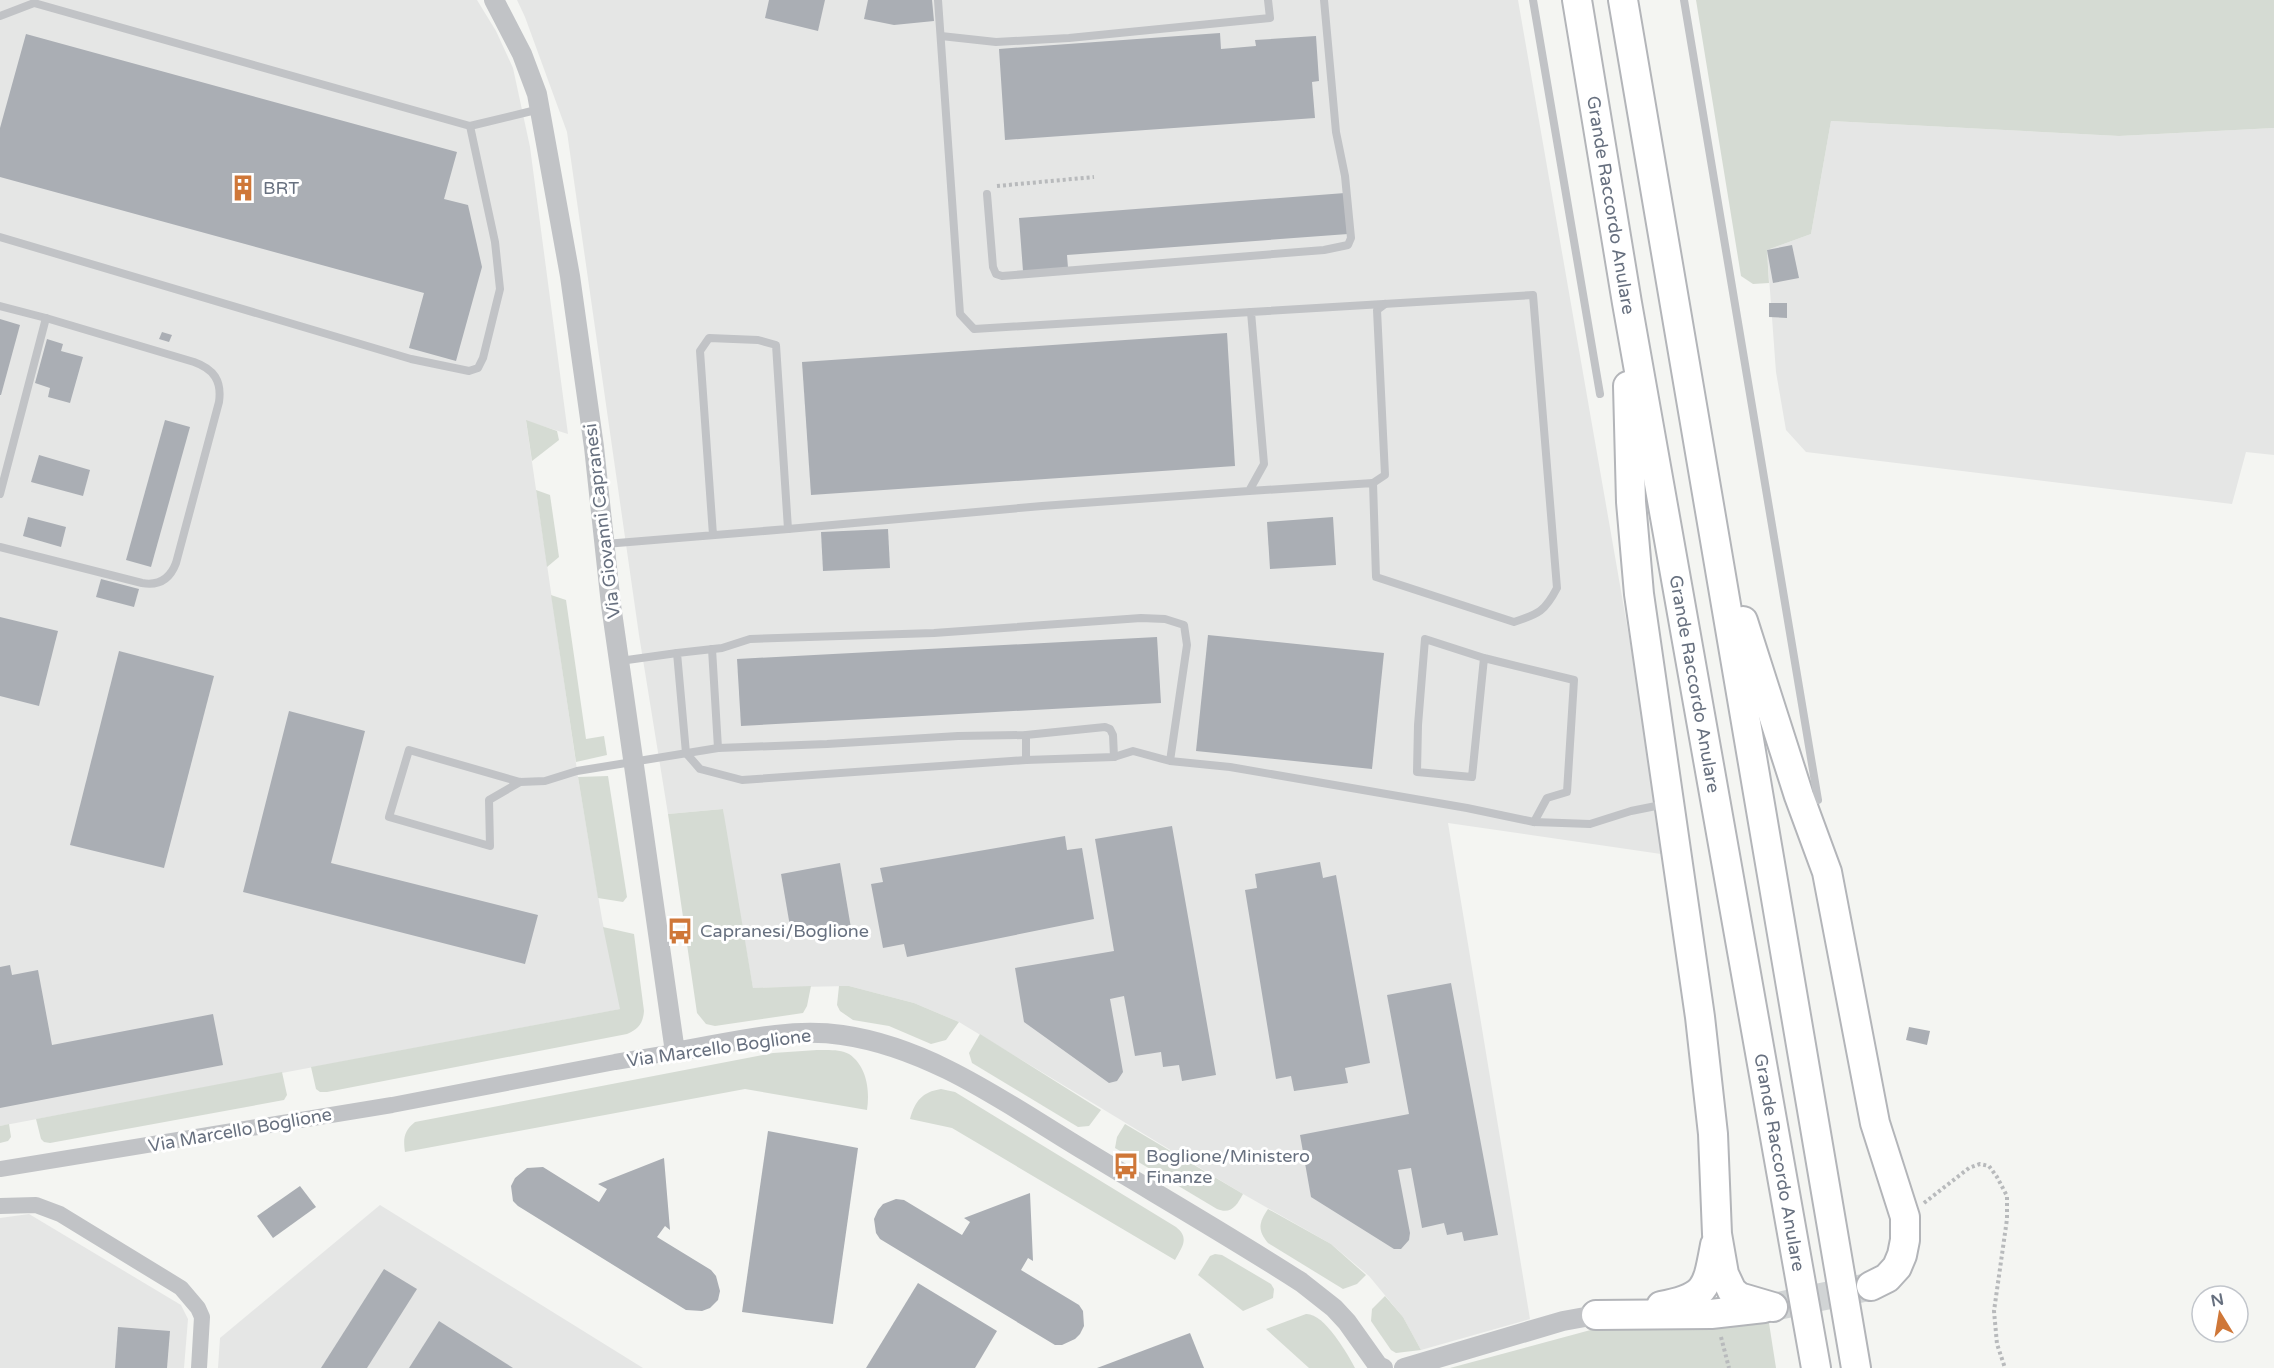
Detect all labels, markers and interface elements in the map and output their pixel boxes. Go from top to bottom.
street label: Grande Raccordo Anulare [1582,94,1640,316]
building icon: BRT [228,173,258,203]
place label: BRT [263,177,299,199]
street label: Via Giovanni Capranesi [579,422,625,620]
street label: Grande Raccordo Anulare [1664,573,1725,795]
bus stop icon: Capranesi/Boglione [665,916,695,946]
place label: Capranesi/Boglione [700,920,869,942]
street label: Via Marcello Boglione [625,1024,813,1072]
street label: Grande Raccordo Anulare [1749,1052,1810,1273]
street label: Via Marcello Boglione [147,1103,333,1157]
place label: Boglione/Ministero Finanze [1146,1145,1310,1188]
bus stop icon: Boglione/Ministero Finanze [1111,1151,1141,1181]
north arrow [2190,1284,2250,1344]
text: N [2209,1289,2226,1311]

